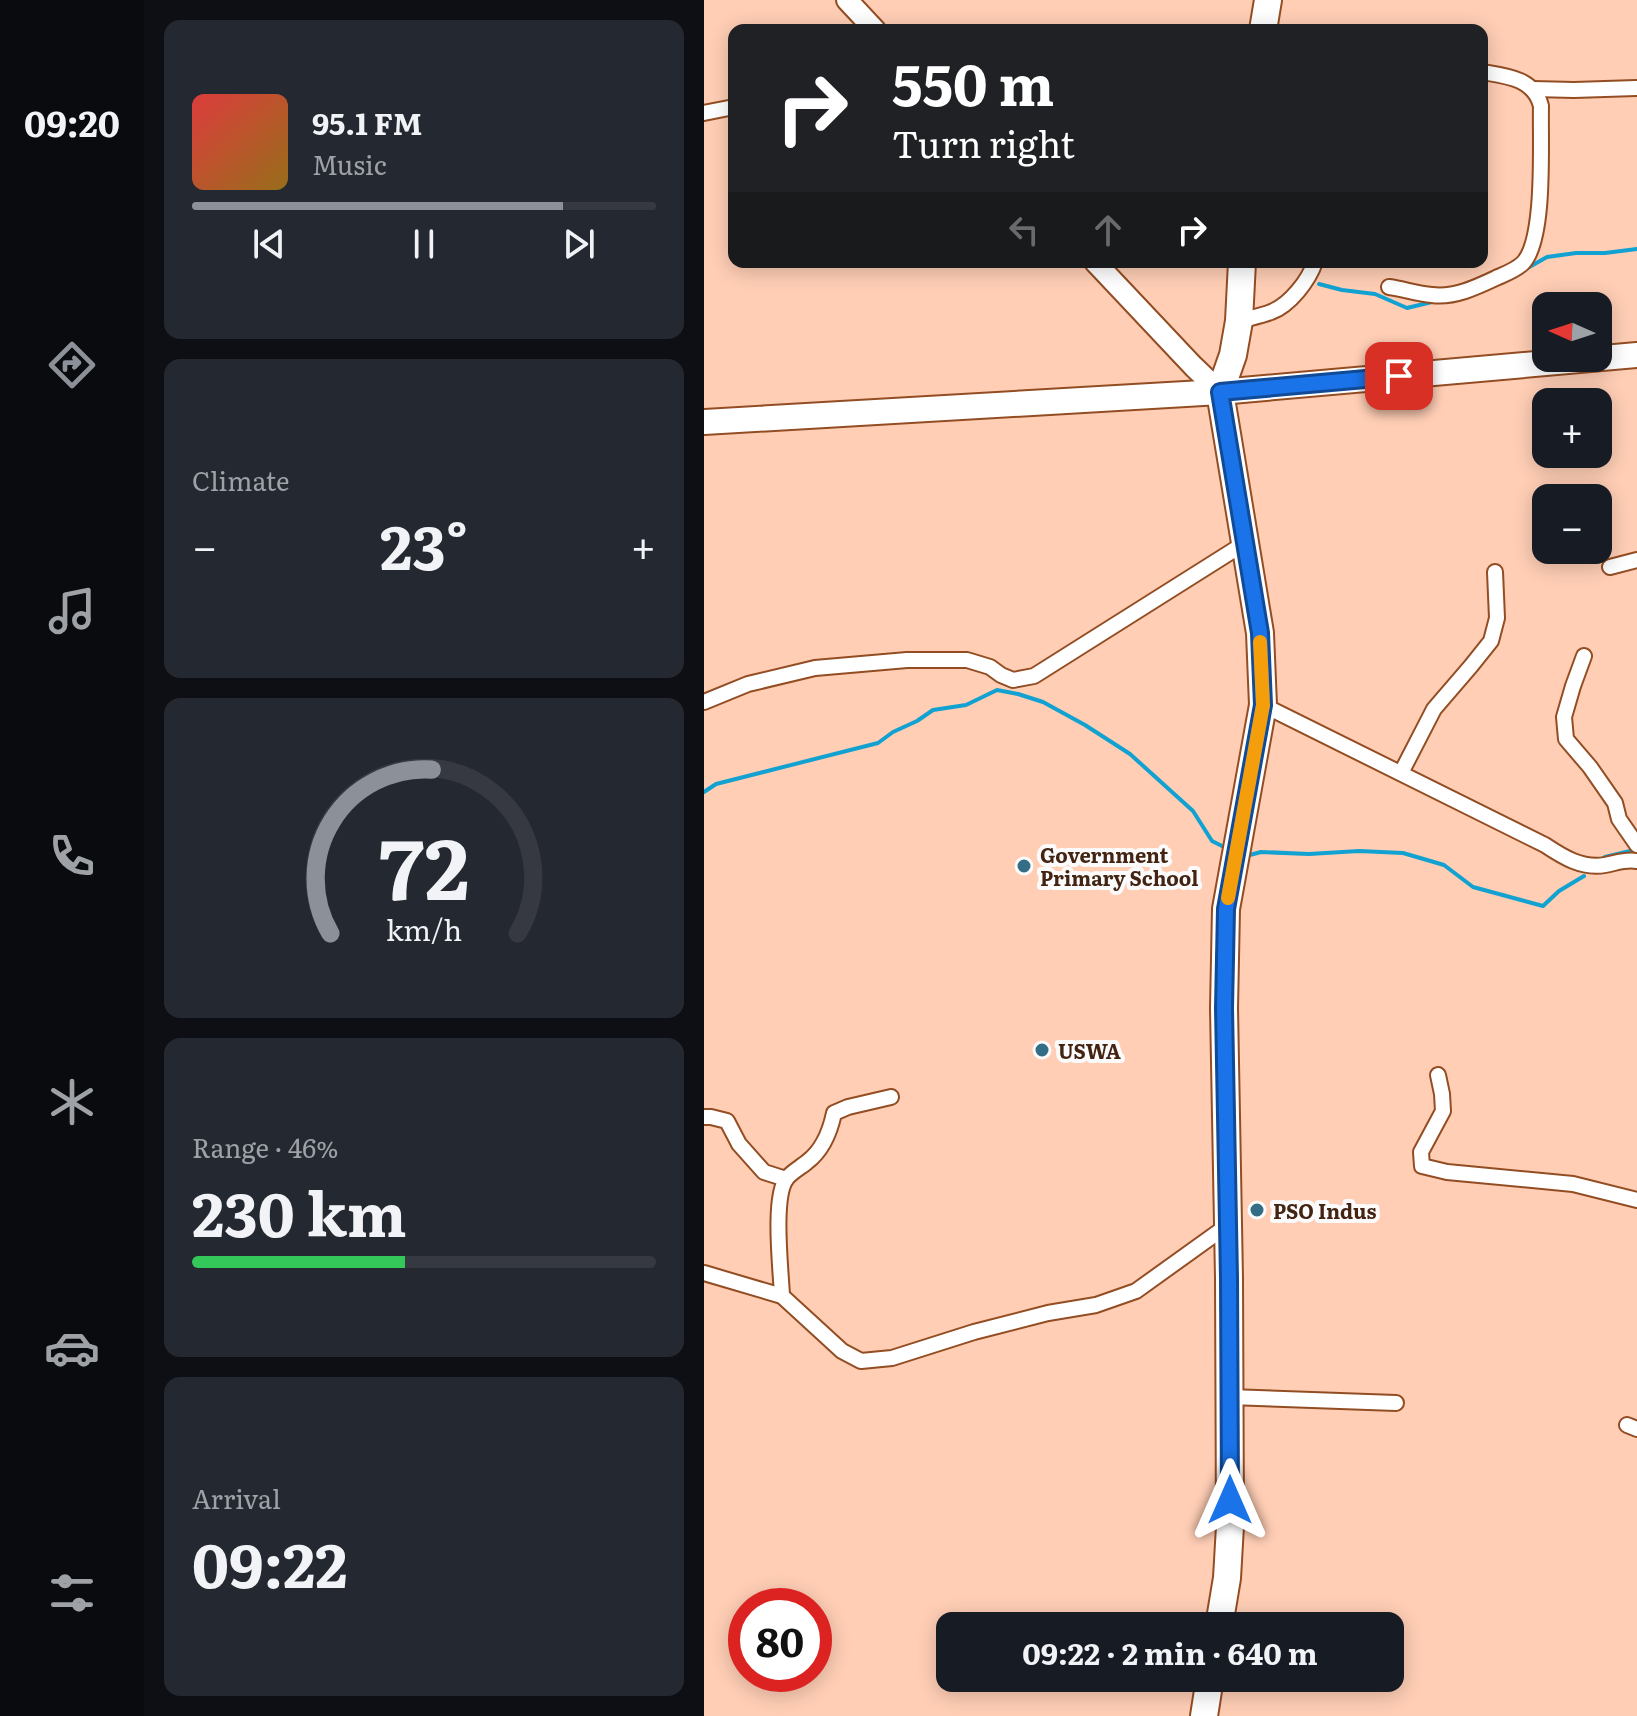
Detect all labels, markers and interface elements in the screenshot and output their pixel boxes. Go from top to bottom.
text: 550 m [892,40,1054,123]
icon: right [760,56,864,160]
text: 09:20 [24,95,120,148]
text: 95.1 FM [312,100,422,144]
text: Turn right [892,116,1075,169]
text: Music [312,144,387,183]
icon: left [1002,208,1046,252]
icon: ahead [1086,208,1130,252]
icon: right [1170,208,1214,252]
icon: previous [247,222,291,266]
icon: pause [402,222,446,266]
icon: next [557,222,601,266]
north arrow [1532,292,1612,372]
map controls [1532,292,1612,564]
icon: directions [44,337,100,393]
pin [1365,342,1433,410]
icon: arrive [1377,354,1421,398]
button: + [1532,388,1612,468]
text: Climate [192,460,290,499]
button: − [1532,484,1612,564]
text: 23° [380,499,468,588]
text: − [192,511,218,577]
text: + [630,511,656,577]
icon: music [44,583,100,639]
text: 72 [379,802,469,926]
icon: phone [44,828,100,884]
place label: Government Primary School [1040,839,1198,892]
marker: Government Primary School [1015,857,1033,875]
text: km/h [386,907,462,950]
place label: USWA [1058,1035,1121,1065]
marker: USWA [1033,1041,1051,1059]
icon: climate [44,1074,100,1130]
text: Range · 46% [192,1127,338,1166]
text: 230 km [192,1166,407,1255]
place label: PSO Indus [1273,1195,1376,1225]
marker: PSO Indus [1248,1201,1266,1219]
icon: car [44,1320,100,1376]
position arrow [1188,1458,1272,1542]
text: Arrival [192,1478,281,1517]
text: 09:22 [192,1517,347,1606]
icon: filters [44,1565,100,1621]
speed limit sign: 80 [728,1588,832,1692]
text: 09:22 · 2 min · 640 m [1022,1630,1318,1674]

